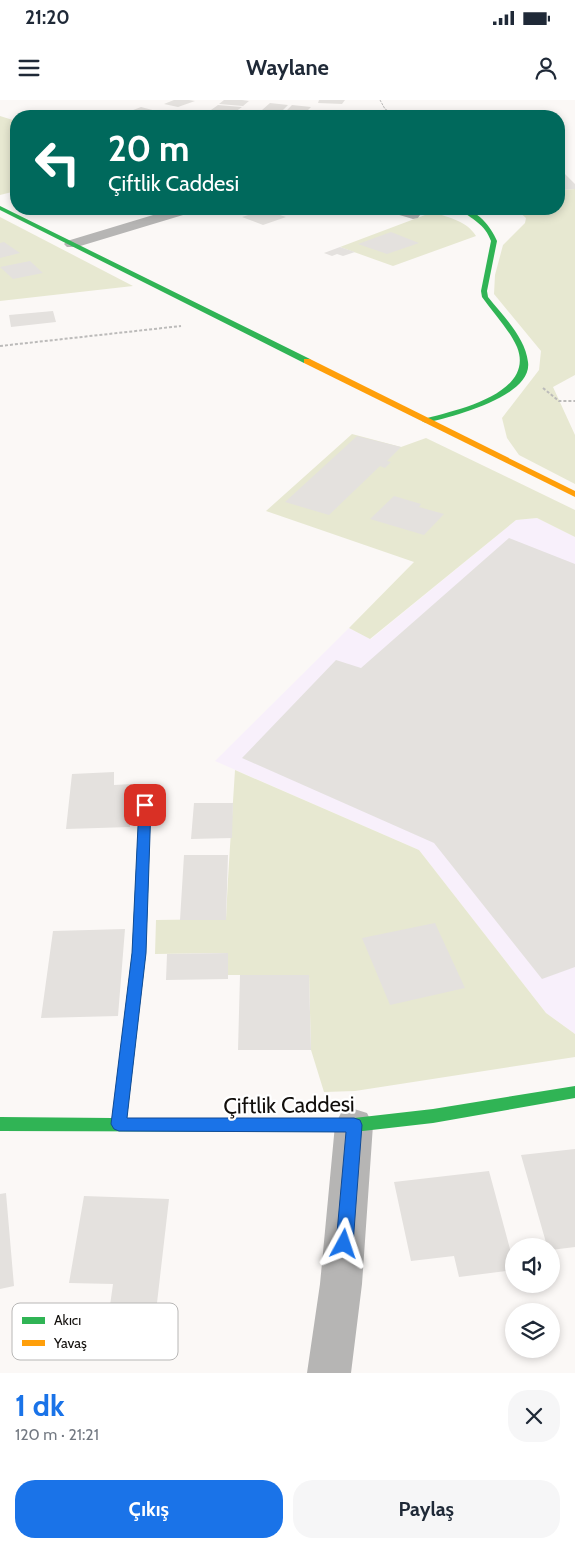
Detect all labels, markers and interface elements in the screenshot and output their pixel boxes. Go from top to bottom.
text: 21:20 [25,6,70,29]
icon: menu [15,54,43,82]
text: Waylane [246,54,329,81]
icon: person [532,54,560,82]
text: 20 m [108,127,190,170]
icon: left [25,130,90,195]
text: Çiftlik Caddesi [108,170,239,197]
pin [124,784,166,826]
icon: arrive [131,791,159,819]
street label: Çiftlik Caddesi [223,1090,355,1120]
position arrow [317,1217,369,1269]
map controls [505,1238,560,1358]
button: sound [505,1238,560,1293]
legend [12,1303,178,1360]
button: layers [505,1303,560,1358]
text: Akıcı [54,1311,81,1329]
text: Yavaş [53,1334,87,1352]
text: 1 dk [15,1387,65,1424]
button: close [508,1390,560,1442]
text: 120 m · 21:21 [15,1425,99,1444]
button: Çıkış [15,1480,283,1538]
button: Paylaş [293,1480,560,1538]

